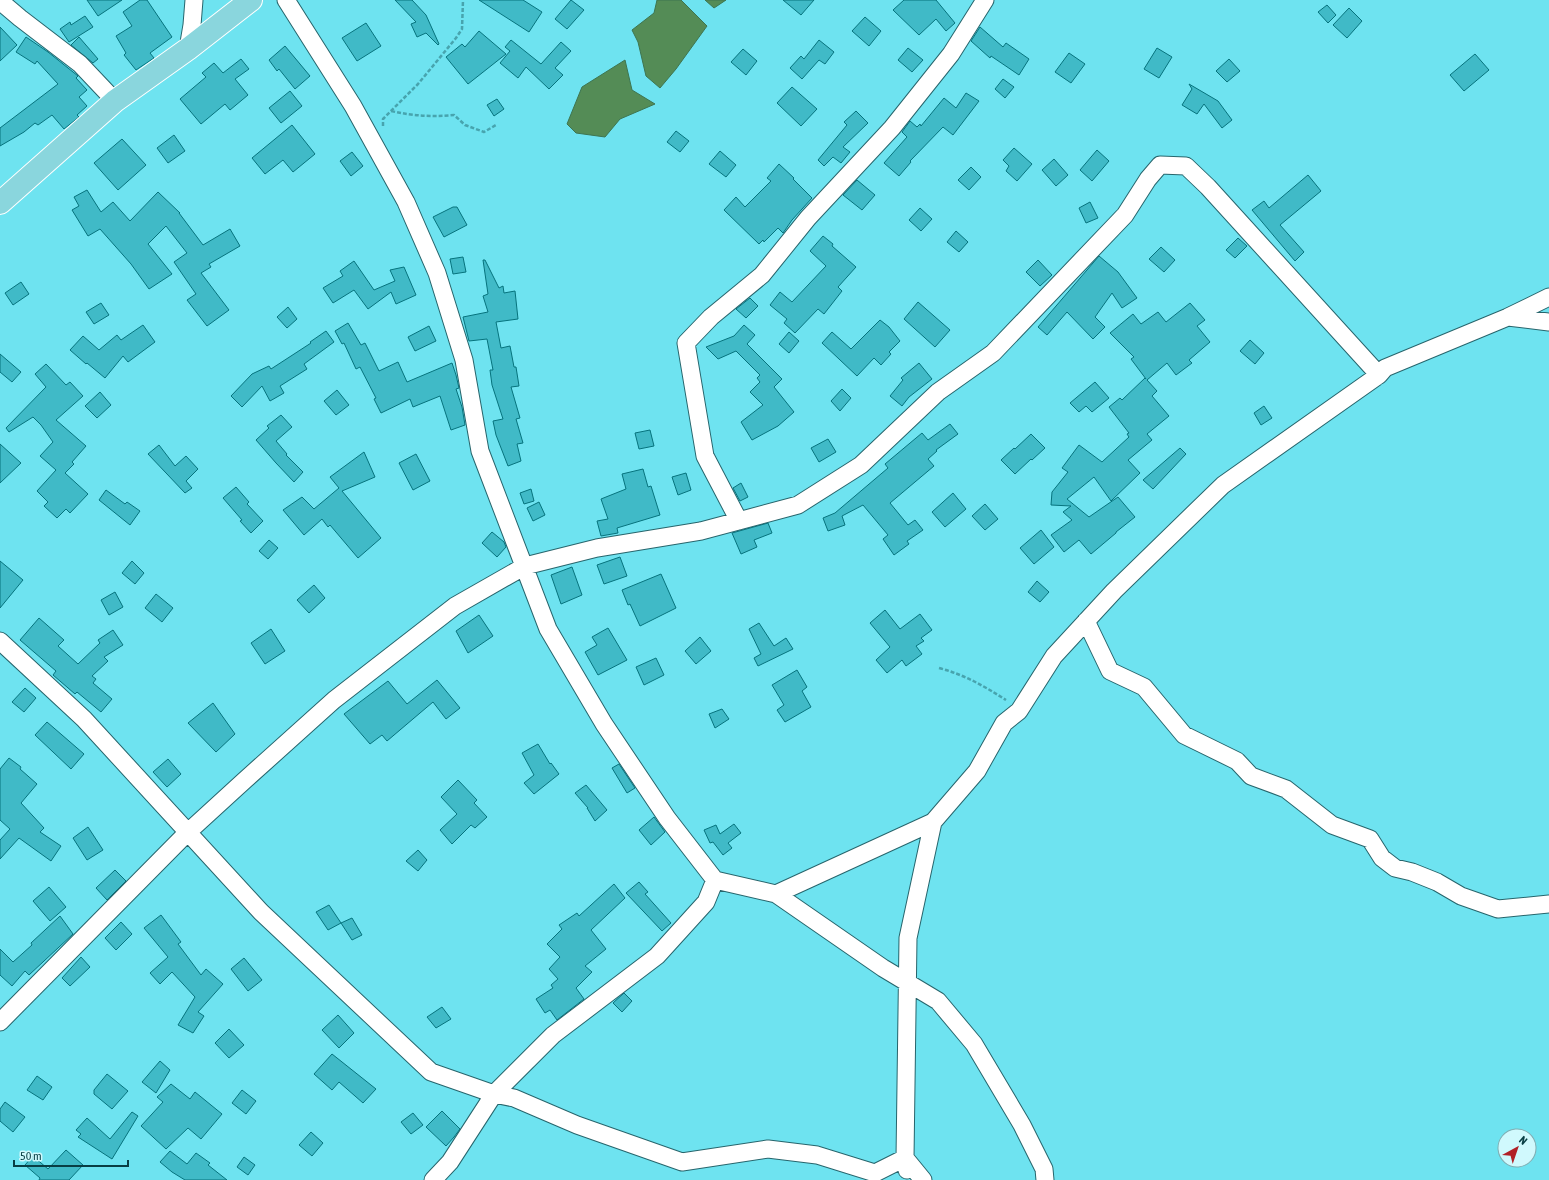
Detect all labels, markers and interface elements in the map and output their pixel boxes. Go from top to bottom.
north arrow [1497,1128,1537,1168]
text: N [1517,1134,1530,1147]
scale bar [14,1142,128,1168]
text: 50 m [20,1149,42,1163]

